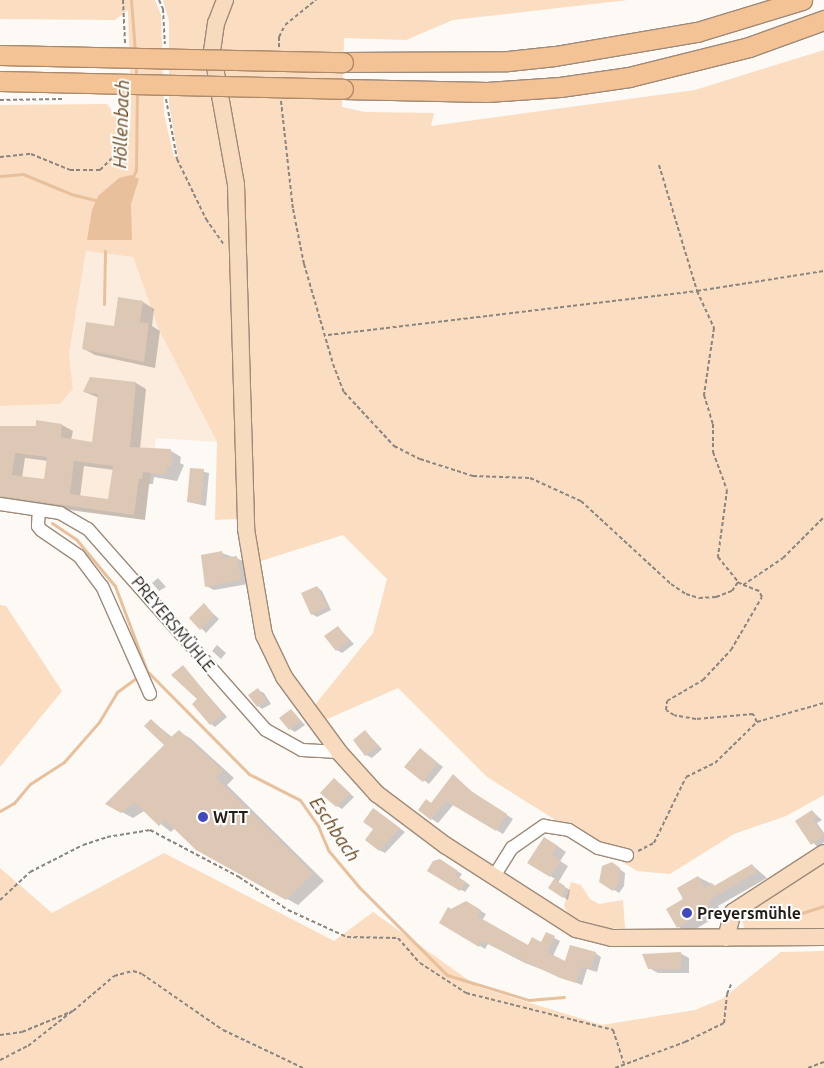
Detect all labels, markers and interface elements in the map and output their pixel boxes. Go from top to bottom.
water label: Höllenbach [109,79,133,169]
street label: PREYERSMÜHLE [128,573,218,675]
water label: Eschbach [305,792,365,866]
place label: WTT [213,807,248,827]
marker: WTT [197,811,209,823]
place label: Preyersmühle [697,903,801,923]
marker: Preyersmühle [681,907,693,919]

